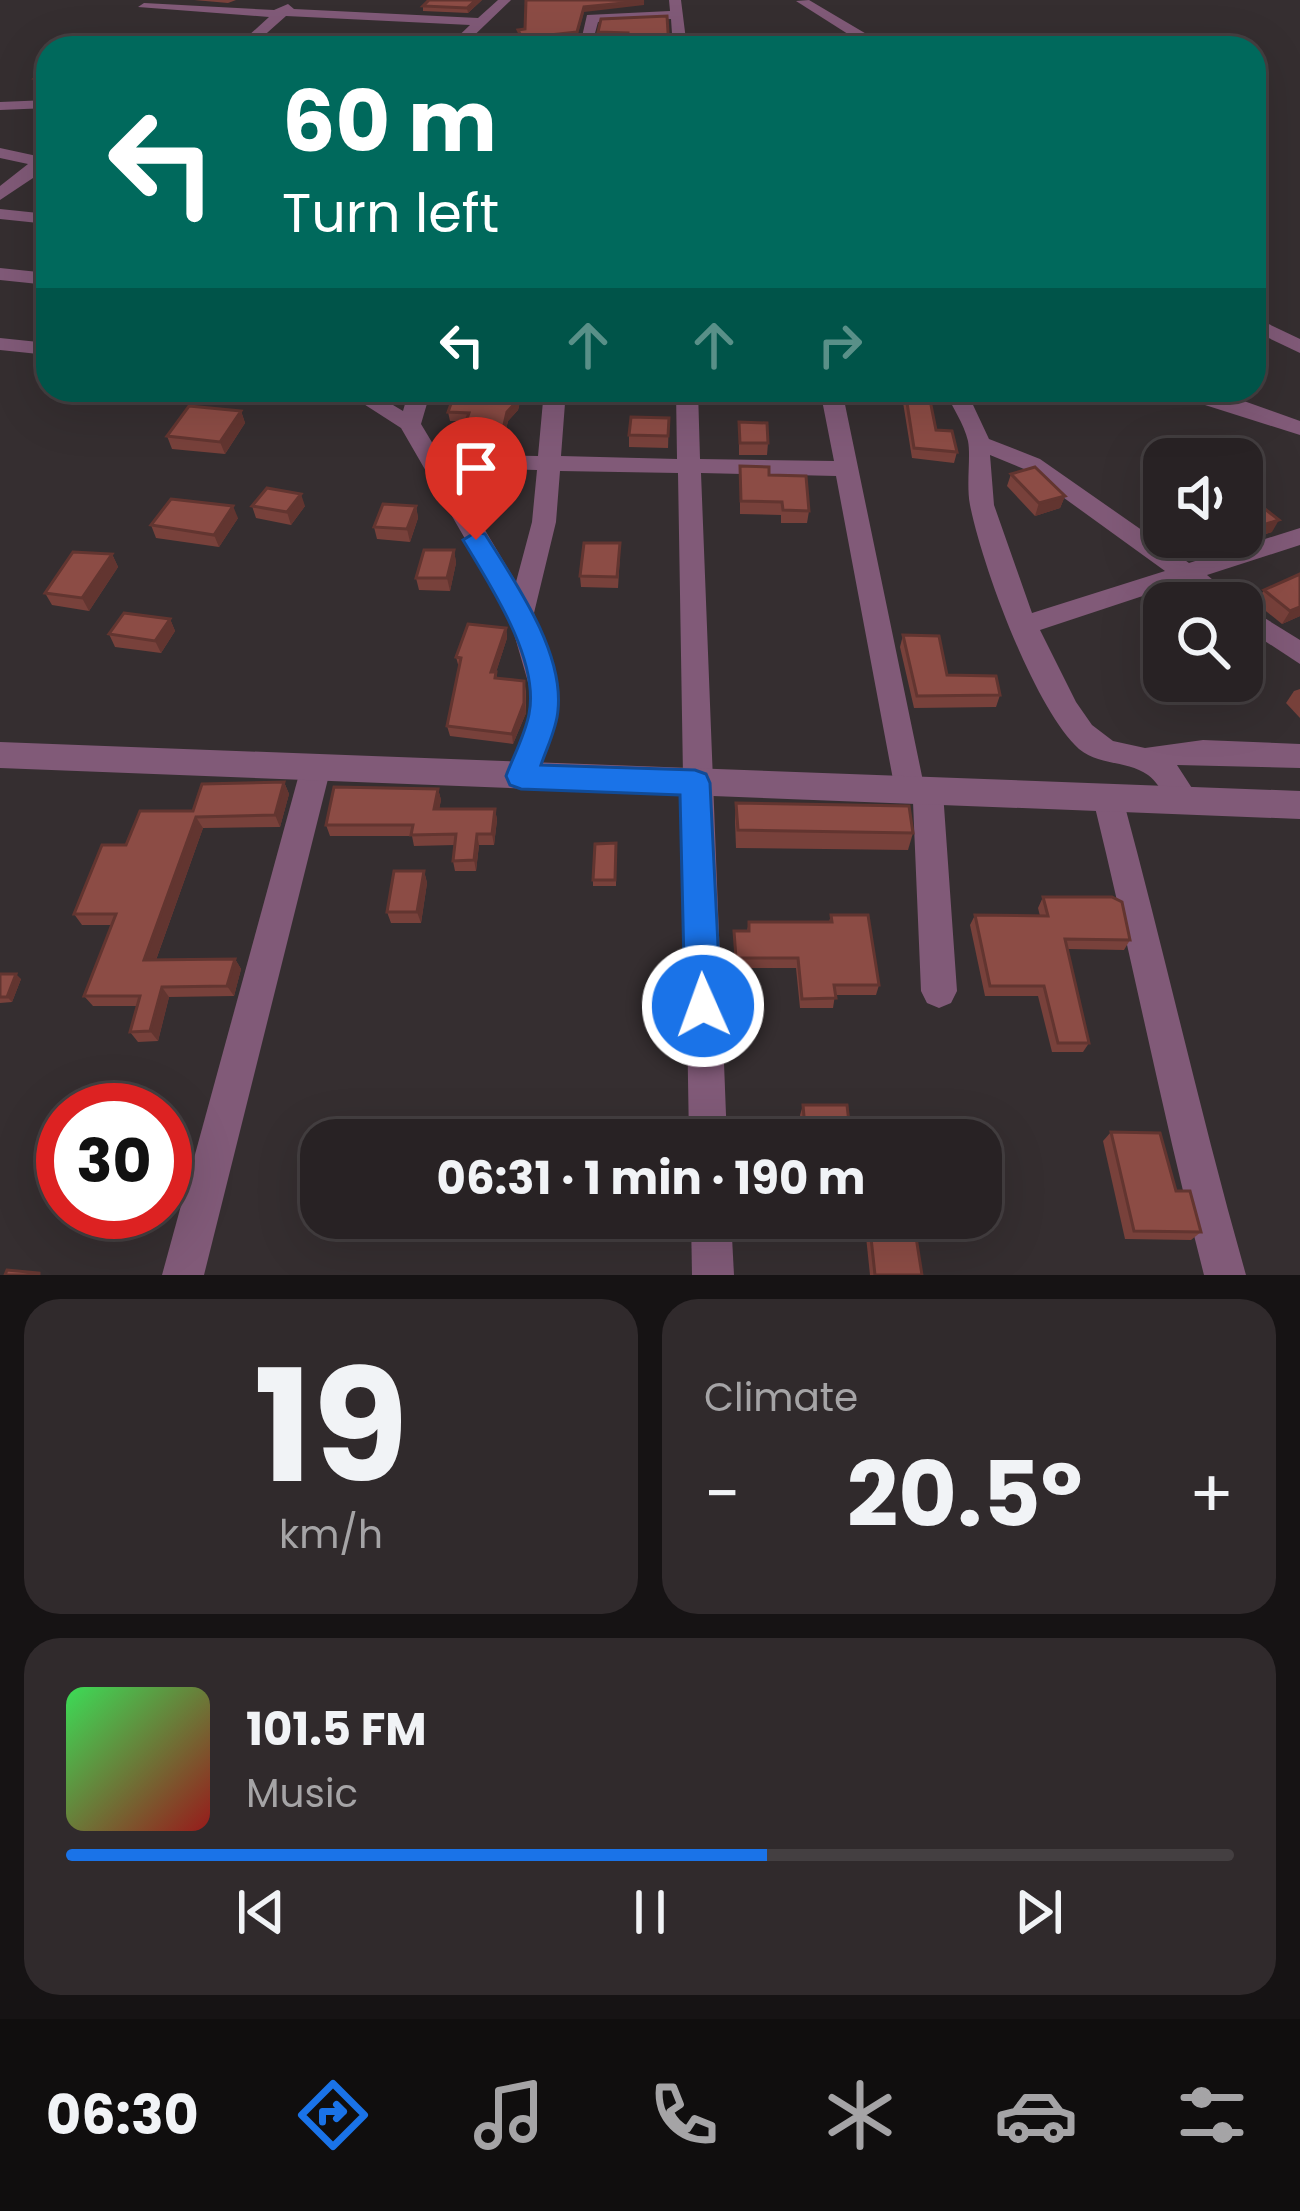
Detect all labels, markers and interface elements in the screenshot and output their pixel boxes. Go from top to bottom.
text: 60 m [282,63,497,180]
icon: left [84,84,240,240]
text: Turn left [282,175,499,251]
icon: left [429,312,495,378]
icon: ahead [555,312,621,378]
icon: ahead [681,312,747,378]
icon: right [807,312,873,378]
pin [425,417,527,540]
icon: arrive [443,435,509,501]
map controls [1143,438,1263,702]
button: sound [1143,438,1263,558]
button: search [1143,582,1263,702]
position arrow [640,943,766,1069]
speed limit sign: 30 [36,1083,192,1239]
text: 06:31 · 1 min · 190 m [437,1147,865,1210]
text: 19 [254,1317,408,1536]
text: Climate [704,1370,858,1425]
text: 20.5° [847,1431,1082,1558]
text: − [704,1448,740,1540]
text: + [1189,1448,1234,1540]
text: km/h [279,1507,383,1562]
text: 101.5 FM [246,1698,427,1761]
text: Music [246,1766,358,1821]
icon: previous [228,1879,294,1945]
icon: pause [617,1879,683,1945]
icon: next [1006,1879,1072,1945]
icon: directions [291,2073,375,2157]
icon: music [467,2073,551,2157]
icon: phone [642,2073,726,2157]
icon: climate [818,2073,902,2157]
icon: car [994,2073,1078,2157]
icon: filters [1170,2073,1254,2157]
text: 06:30 [46,2077,199,2153]

